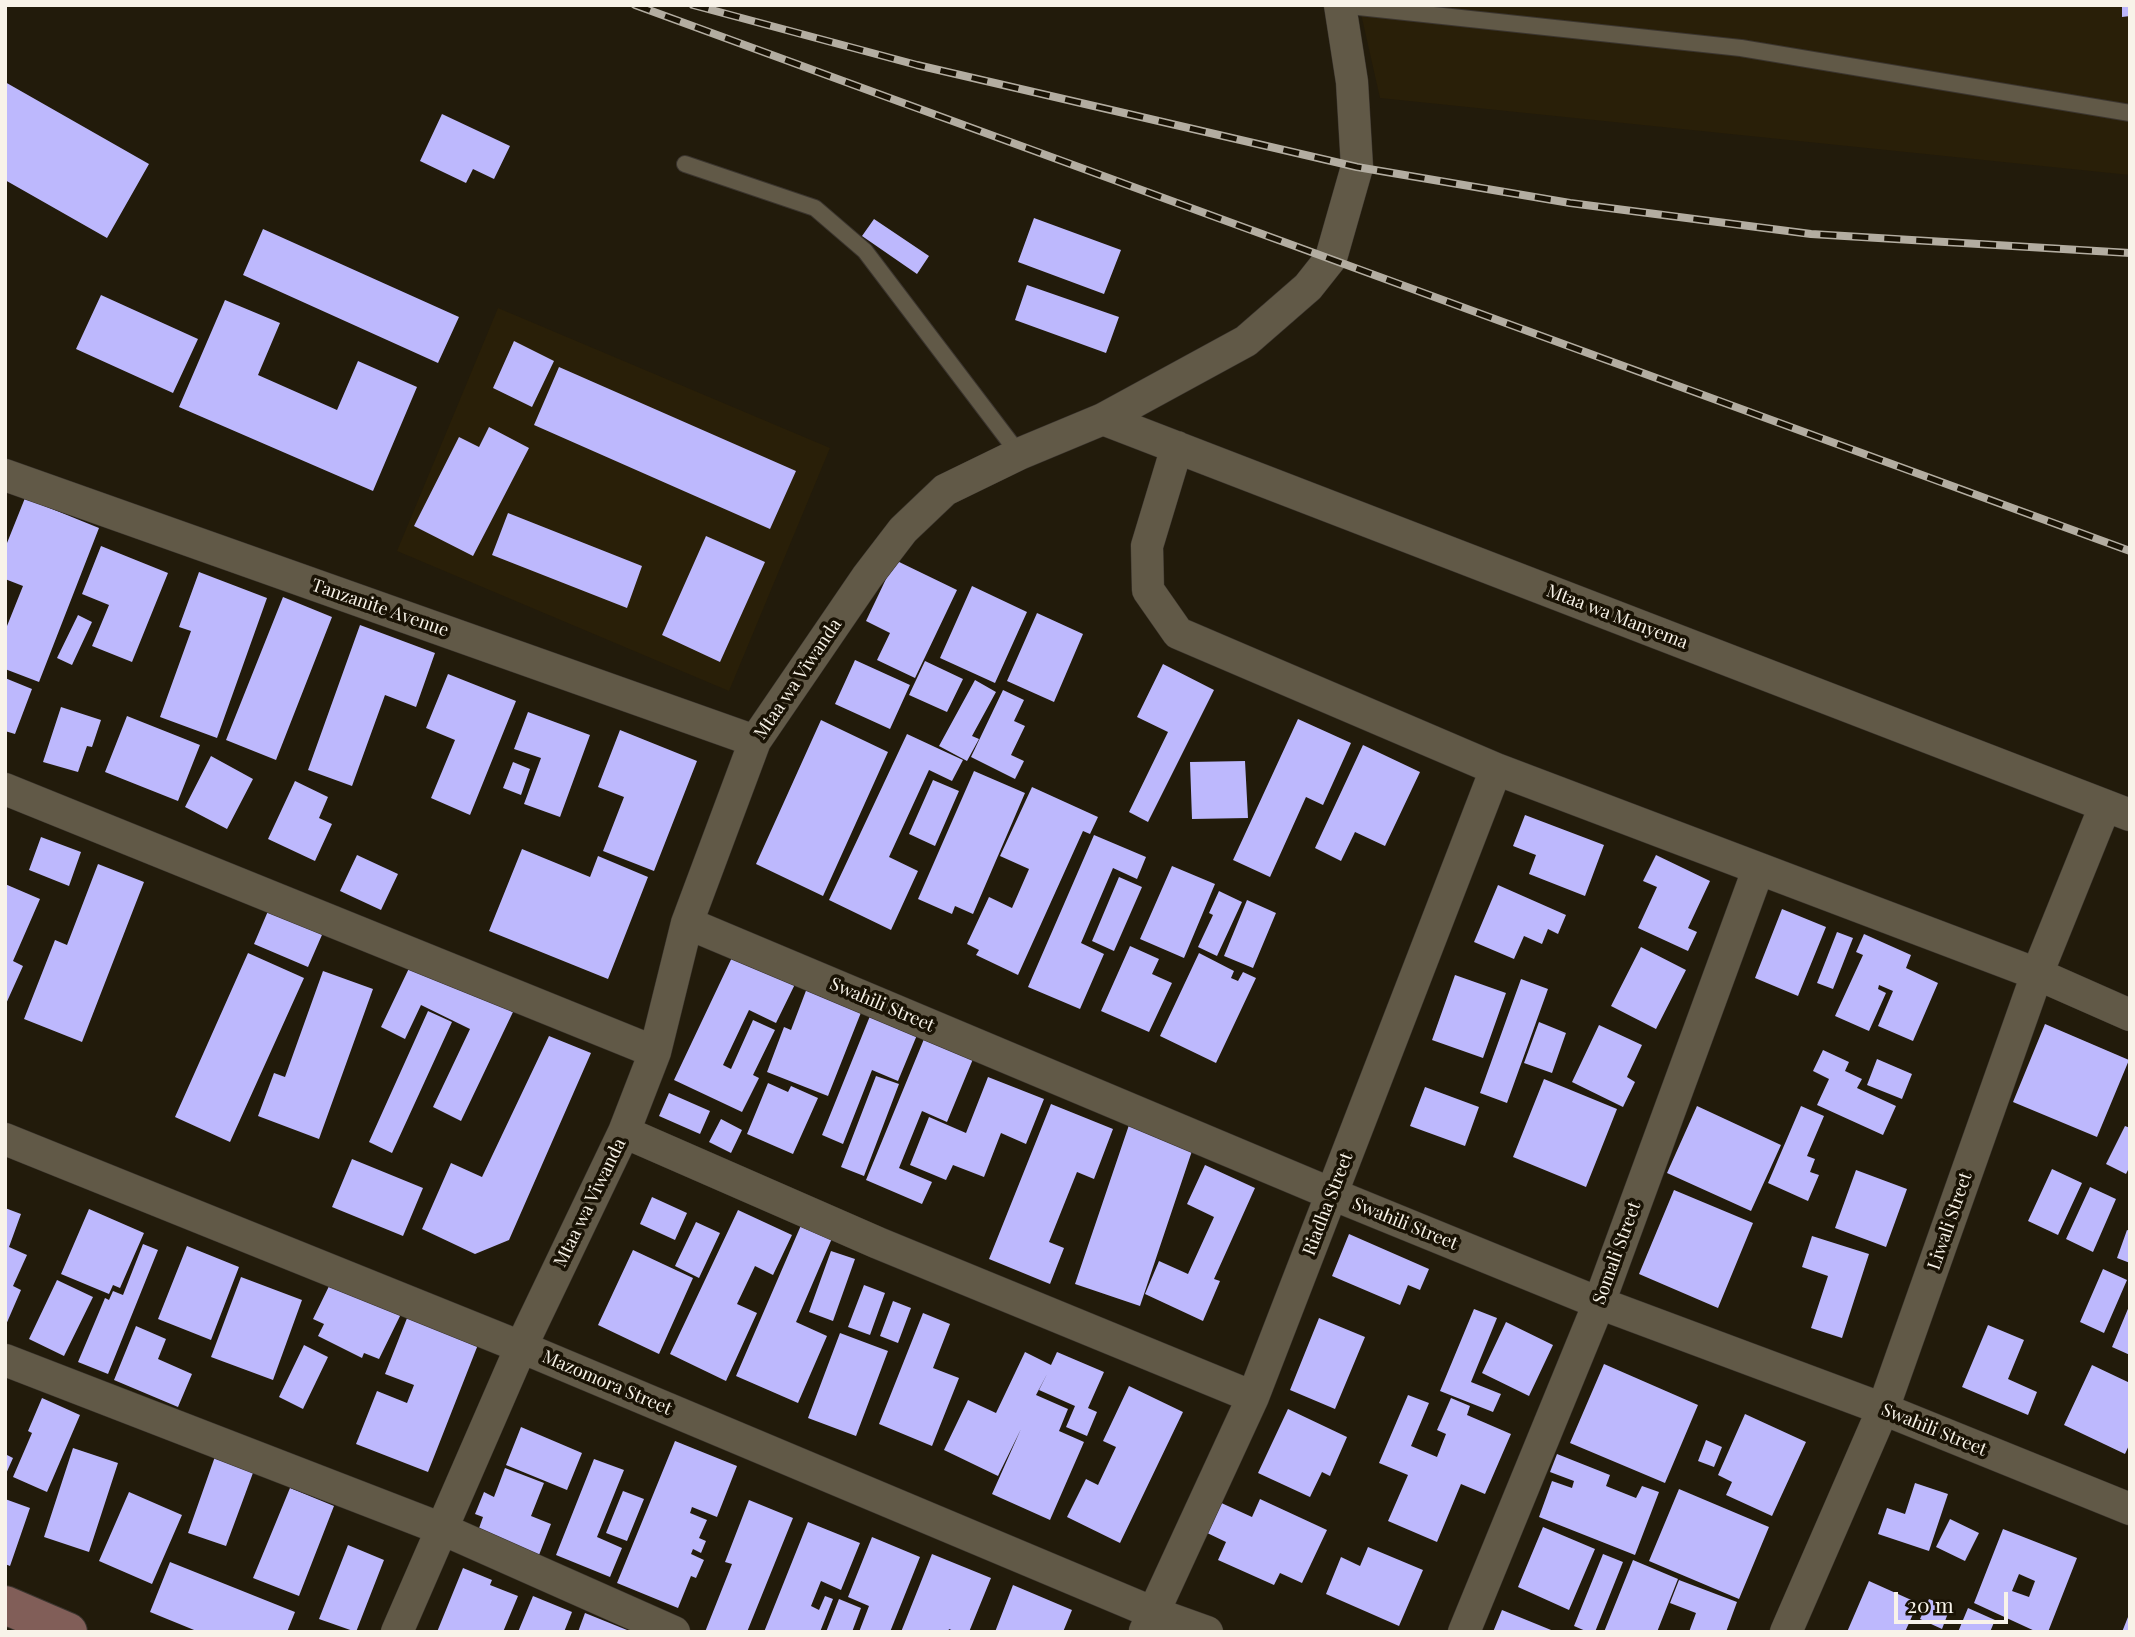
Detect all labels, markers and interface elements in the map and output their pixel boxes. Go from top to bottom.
street label: Tanzanite Avenue [309,574,451,642]
street label: Mtaa wa Manyema [1543,580,1691,654]
street label: Mtaa wa Viwanda [750,615,846,743]
street label: Swahili Street [826,973,938,1037]
street label: Mtaa wa Viwanda [549,1135,631,1271]
street label: Riadha Street [1298,1149,1358,1259]
street label: Liwali Street [1923,1169,1977,1273]
street label: Swahili Street [1349,1193,1461,1255]
street label: Somali Street [1588,1199,1646,1307]
street label: Mazomora Street [539,1346,675,1420]
street label: Swahili Street [1878,1399,1990,1461]
scale bar [1897,1578,2011,1622]
text: 20 m [1907,1590,1954,1618]

